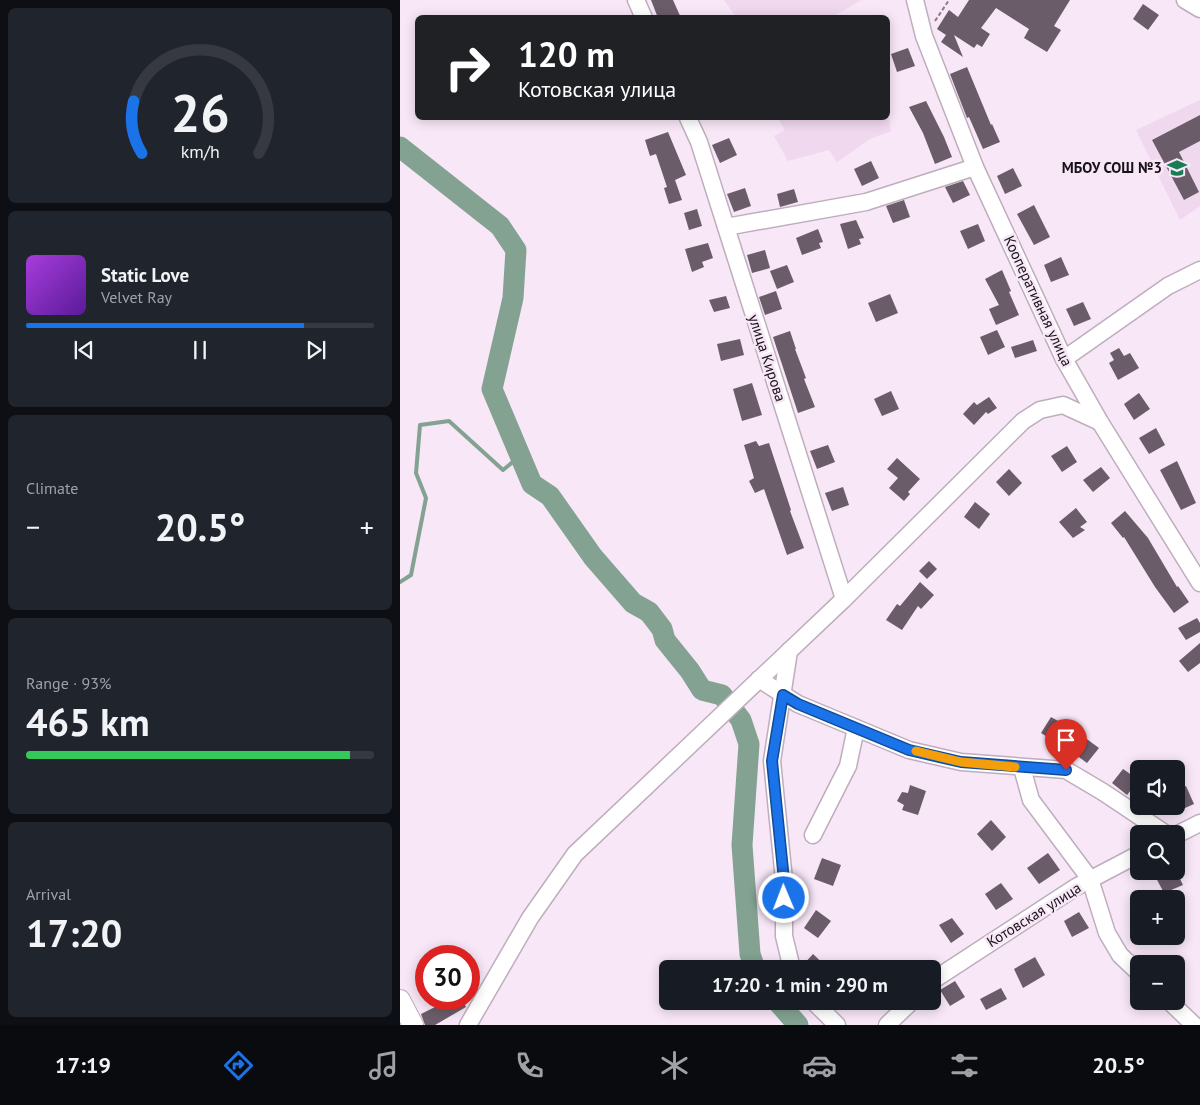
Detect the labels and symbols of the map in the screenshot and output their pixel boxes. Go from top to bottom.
school or university icon: МБОУ СОШ №3 [1166,157,1188,179]
place label: МБОУ СОШ №3 [1062,158,1162,177]
street label: Кооперативная улица [1000,232,1077,369]
street label: улица Кирова [744,312,791,404]
pin [1045,719,1087,770]
position arrow [757,871,809,923]
street label: Котовская улица [983,878,1085,951]
speed limit sign: 30 [415,945,480,1010]

